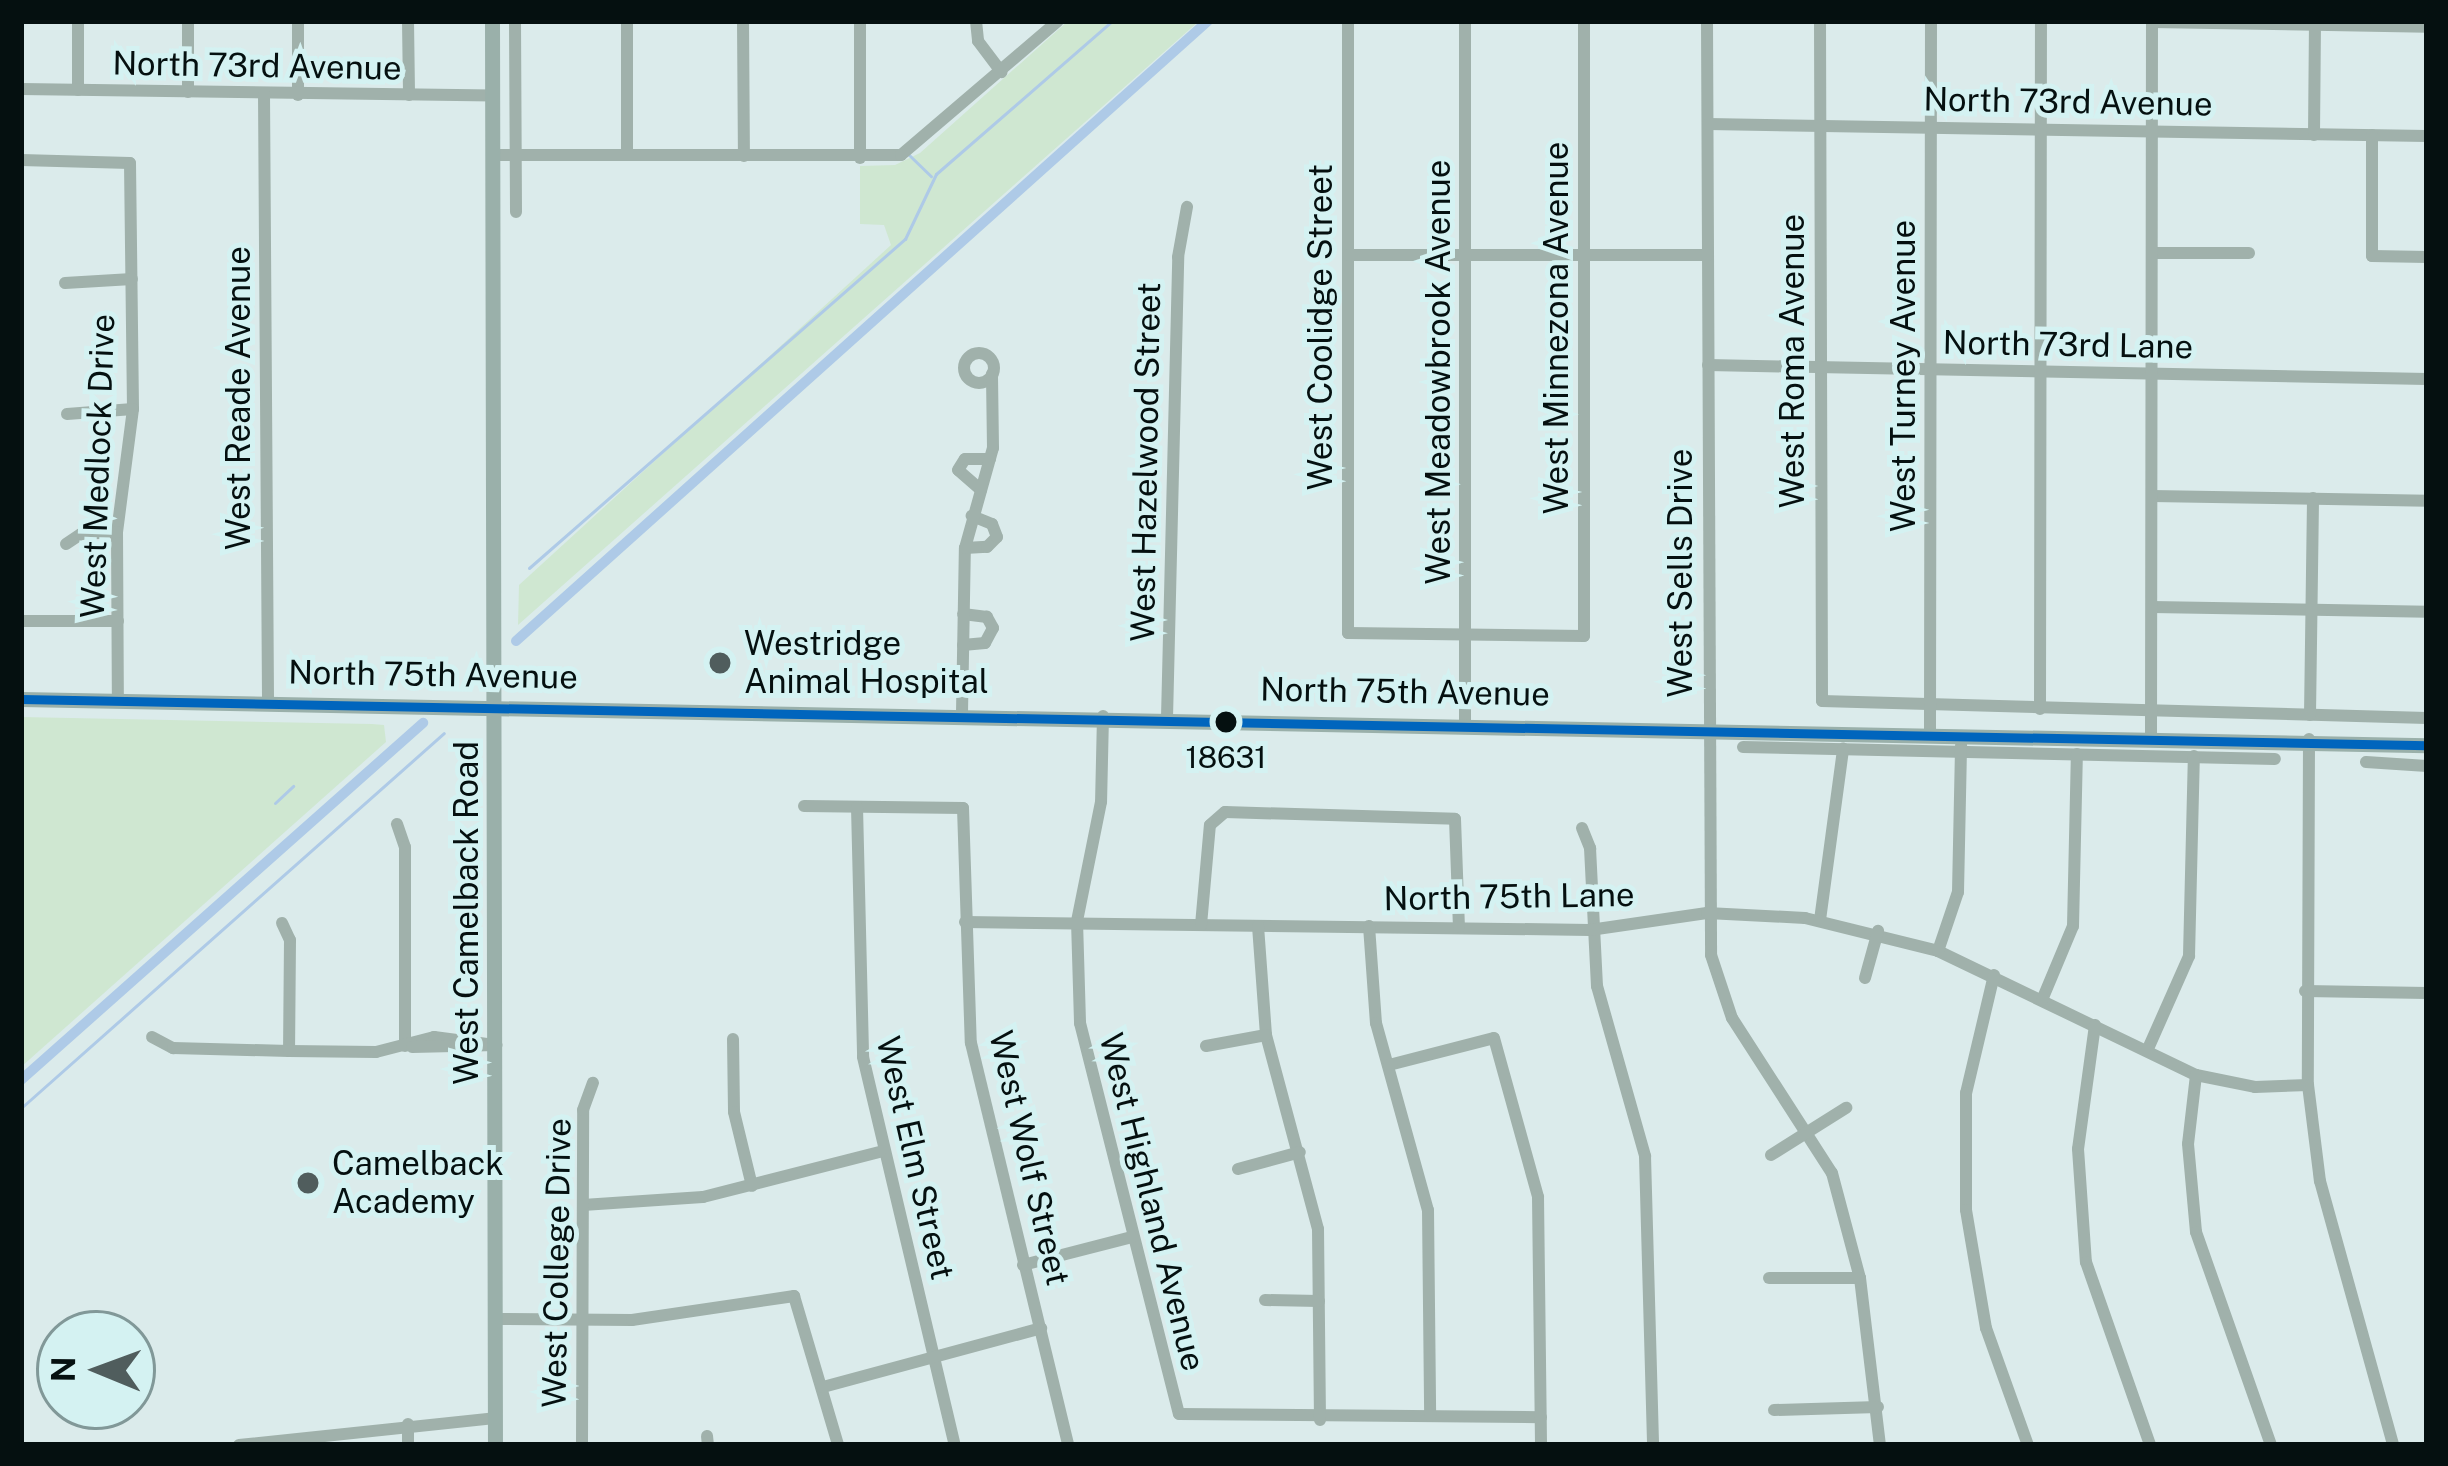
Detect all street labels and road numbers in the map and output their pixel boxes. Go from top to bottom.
street label: North 73rd Avenue [112,44,402,88]
street label: North 73rd Avenue [1923,80,2213,124]
street label: West Minnezona Avenue [1537,142,1577,514]
street label: West Meadowbrook Avenue [1419,160,1459,584]
street label: West Coolidge Street [1301,164,1341,490]
street label: West Roma Avenue [1773,214,1813,508]
street label: West Turney Avenue [1884,220,1924,532]
street label: West Reade Avenue [219,246,259,550]
street label: West Hazelwood Street [1123,282,1169,642]
street label: West Medlock Drive [73,313,123,619]
street label: North 73rd Lane [1942,323,2194,367]
street label: West Sells Drive [1661,448,1701,698]
street label: North 75th Avenue [288,653,578,697]
street label: North 75th Avenue [1260,670,1550,714]
street label: West Camelback Road [447,741,487,1085]
street label: North 75th Lane [1383,875,1635,919]
street label: West Wolf Street [980,1026,1078,1290]
street label: West Highland Avenue [1091,1029,1213,1375]
street label: West Elm Street [868,1032,962,1284]
street label: West College Drive [535,1118,579,1408]

